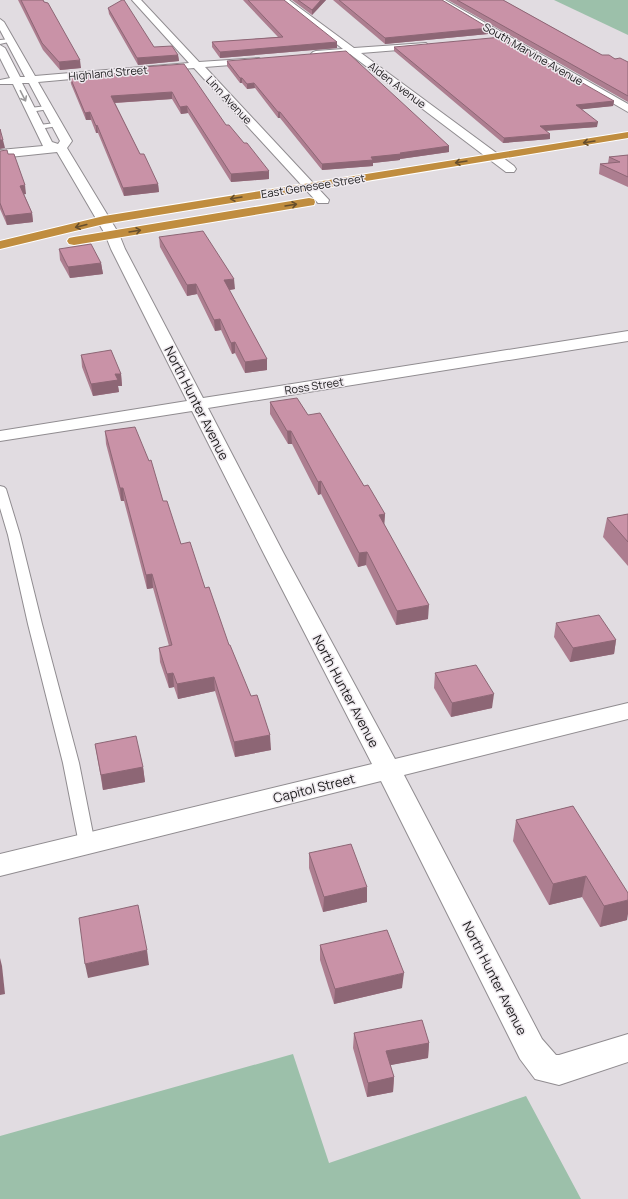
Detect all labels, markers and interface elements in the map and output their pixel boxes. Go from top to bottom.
street label: South Marvine Avenue [480,19,587,89]
street label: Alden Avenue [365,58,430,112]
street label: Highland Street [68,62,148,83]
street label: Linn Avenue [203,72,256,128]
one-way arrow [20,90,28,102]
one-way arrow [583,138,596,146]
one-way arrow [455,158,468,166]
street label: East Genesee Street [260,170,366,201]
one-way arrow [230,194,243,202]
one-way arrow [284,201,297,209]
one-way arrow [74,223,87,230]
one-way arrow [128,226,141,234]
street label: North Hunter Avenue [160,343,234,463]
street label: Ross Street [283,373,344,398]
street label: North Hunter Avenue [309,631,384,751]
street label: Capitol Street [271,769,357,807]
street label: North Hunter Avenue [458,918,532,1038]

